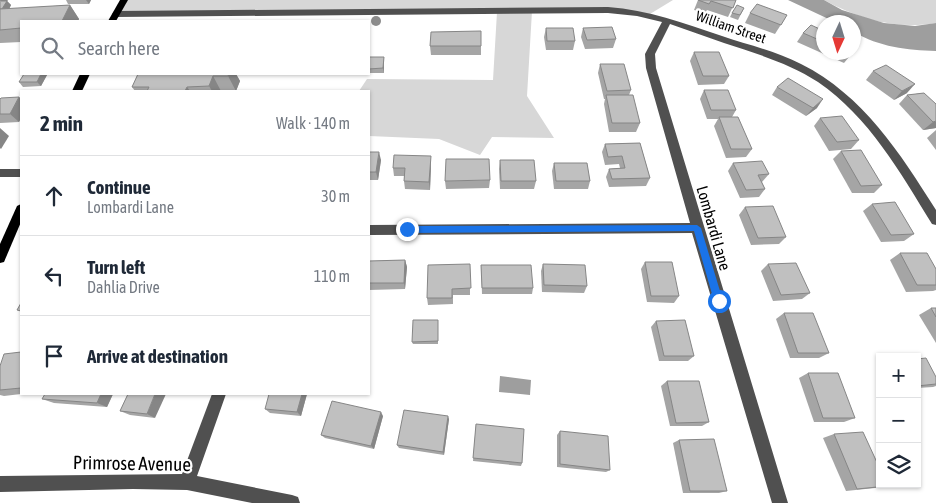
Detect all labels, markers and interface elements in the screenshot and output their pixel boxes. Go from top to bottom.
street label: William Street [694,8,768,46]
north arrow [816,15,861,60]
search box [20,20,370,75]
icon: search [38,34,66,62]
text: Search here [78,37,160,59]
text: 2 min [40,111,83,135]
text: Walk · 140 m [276,114,350,132]
text: Continue [87,176,151,198]
icon: ahead [40,182,68,210]
street label: Lombardi Lane [693,184,735,272]
text: 30 m [321,187,350,205]
text: Lombardi Lane [87,198,174,216]
route end [396,218,419,241]
text: Turn left [87,256,145,278]
icon: left [40,262,68,290]
text: 110 m [314,267,350,285]
text: Dahlia Drive [87,278,160,296]
route start [708,290,731,313]
icon: arrive [40,342,68,370]
text: Arrive at destination [87,345,228,367]
map controls [876,353,921,488]
button: + [876,353,921,398]
button: − [876,398,921,443]
button: layers [876,443,921,488]
street label: Primrose Avenue [73,451,191,475]

